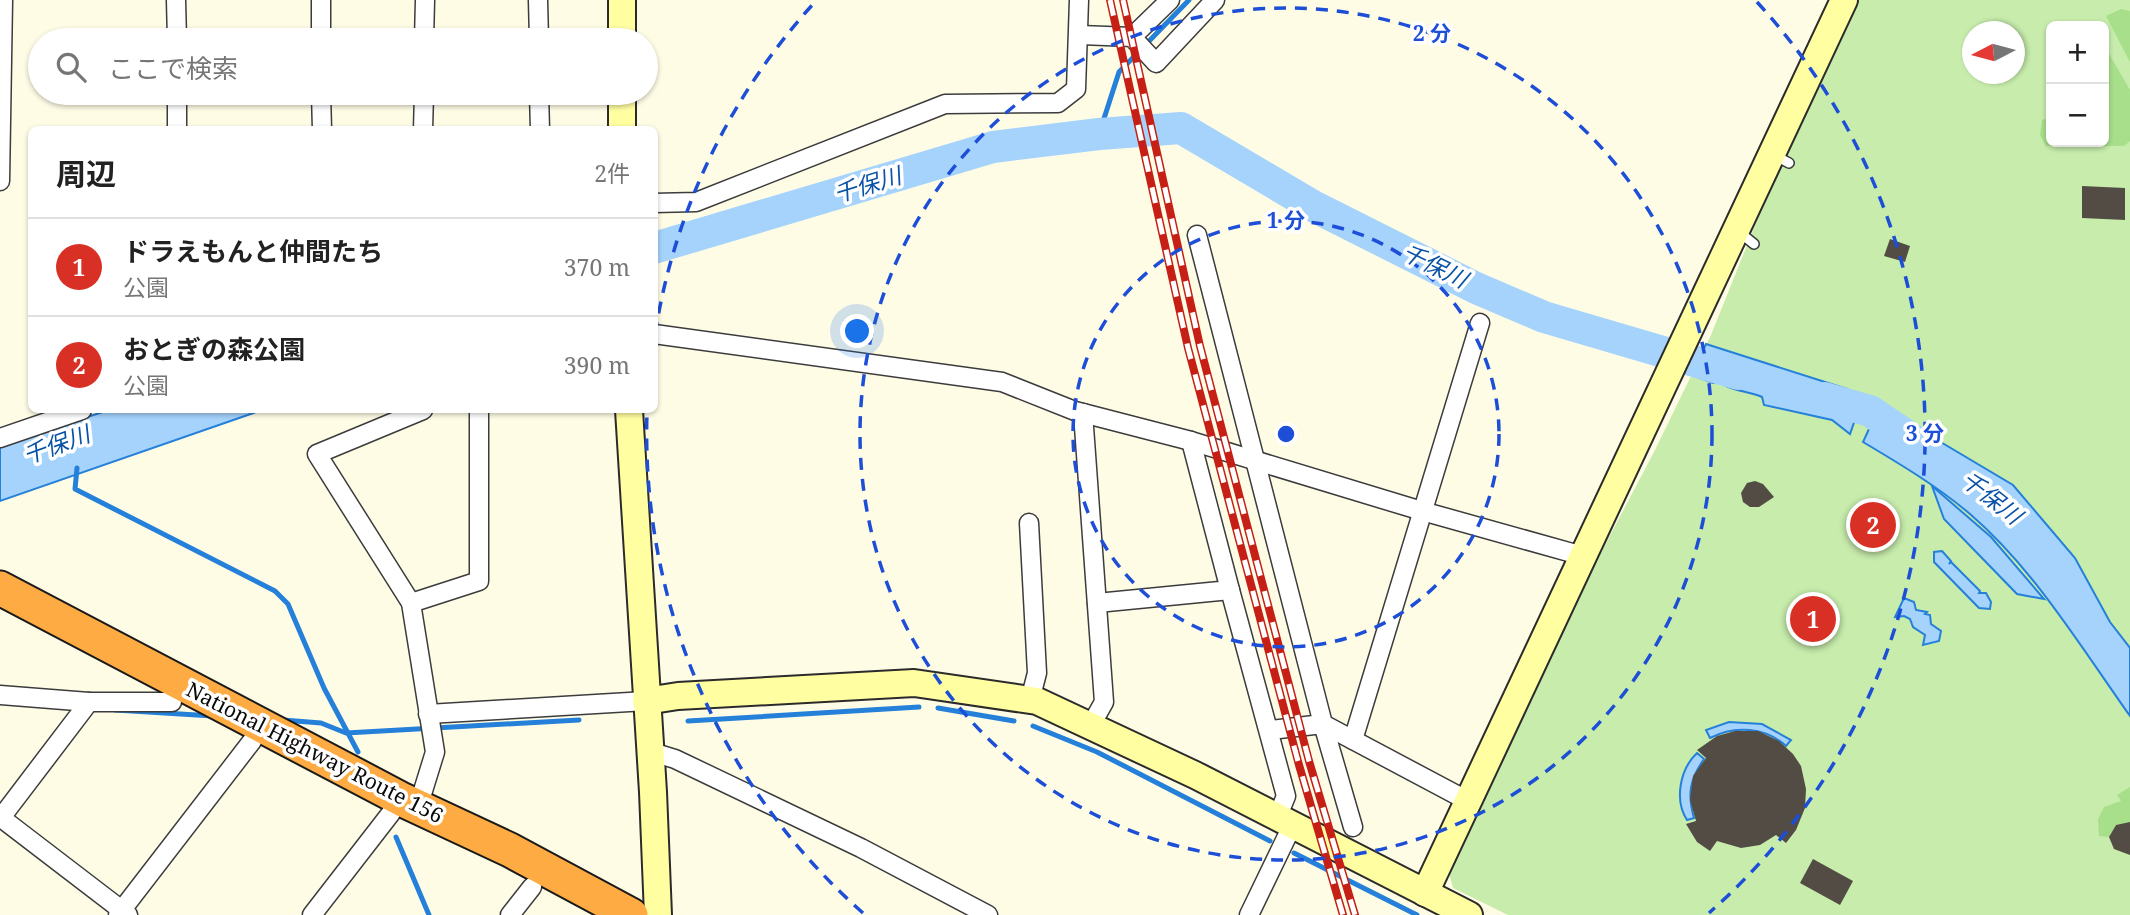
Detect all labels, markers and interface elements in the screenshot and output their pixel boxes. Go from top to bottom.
text: 2 分 [1413,19,1451,47]
north arrow [1962,21,2025,84]
map controls [2046,21,2109,147]
button: + [2046,21,2109,84]
search box [28,28,658,105]
icon: search [52,48,90,86]
text: ここで検索 [108,50,238,86]
button: − [2046,84,2109,147]
text: 周辺 [56,153,116,194]
text: 2件 [594,157,630,189]
water label: 千保川 [829,158,908,209]
text: 1 分 [1267,206,1305,234]
text: ドラえもんと仲間たち [123,233,383,269]
water label: 千保川 [1397,235,1476,296]
text: 1 [73,251,86,283]
text: 370 m [564,251,630,283]
text: 公園 [123,271,169,303]
your location [840,314,874,348]
text: おとぎの森公園 [123,331,305,367]
text: 2 [73,349,86,381]
text: 390 m [564,349,630,381]
text: 公園 [123,369,169,401]
water label: 千保川 [18,416,97,471]
text: 3 分 [1906,419,1944,447]
centre of rings [1274,422,1298,446]
water label: 千保川 [1955,463,2031,533]
pin: 2 [1850,499,1896,551]
pin: 1 [1790,593,1836,645]
street label: National Highway Route 156 [182,675,448,829]

